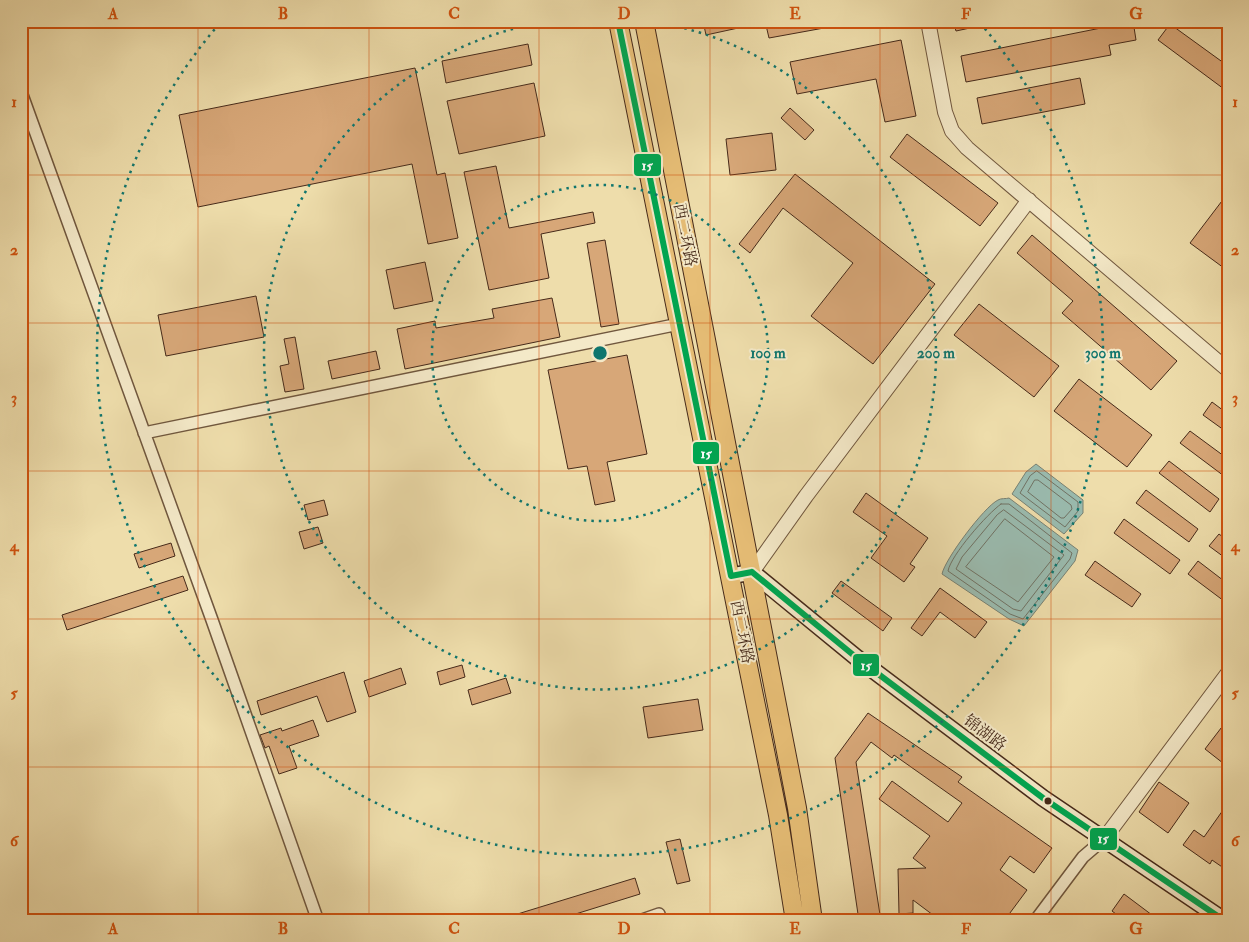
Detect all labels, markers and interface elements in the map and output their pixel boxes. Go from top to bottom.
text: A [107,4,119,24]
text: B [278,4,288,24]
text: C [448,4,460,24]
text: D [617,4,631,24]
text: E [789,4,801,24]
text: F [961,4,971,24]
text: G [1129,4,1143,24]
text: 1 [11,92,17,112]
text: 1 [1232,92,1238,112]
line badge: 15 [633,153,662,177]
text: 15 [641,157,653,174]
street label: 西二环路 [669,202,701,268]
text: 2 [10,240,18,260]
text: 2 [1231,240,1239,260]
centre of rings [591,344,609,362]
text: 100 m [750,344,786,363]
text: 200 m [917,344,955,363]
text: 300 m [1085,344,1121,363]
text: 3 [11,388,17,408]
text: 3 [1232,388,1238,408]
line badge: 15 [692,441,720,465]
text: 15 [700,445,712,462]
text: 4 [9,536,20,556]
text: 4 [1230,536,1241,556]
street label: 西二环路 [726,599,758,665]
line badge: 15 [852,653,880,677]
text: 15 [860,657,872,674]
text: 5 [10,683,18,703]
text: 5 [1231,683,1239,703]
street label: 锦湖路 [960,711,1010,755]
unlabelled marker [1043,796,1053,806]
line badge: 15 [1089,827,1118,851]
text: 15 [1097,830,1109,847]
text: 6 [10,831,20,851]
text: 6 [1231,831,1241,851]
text: A [107,919,119,939]
text: B [278,919,288,939]
text: C [448,919,460,939]
text: D [617,919,631,939]
text: E [789,919,801,939]
text: F [961,919,971,939]
text: G [1129,919,1143,939]

